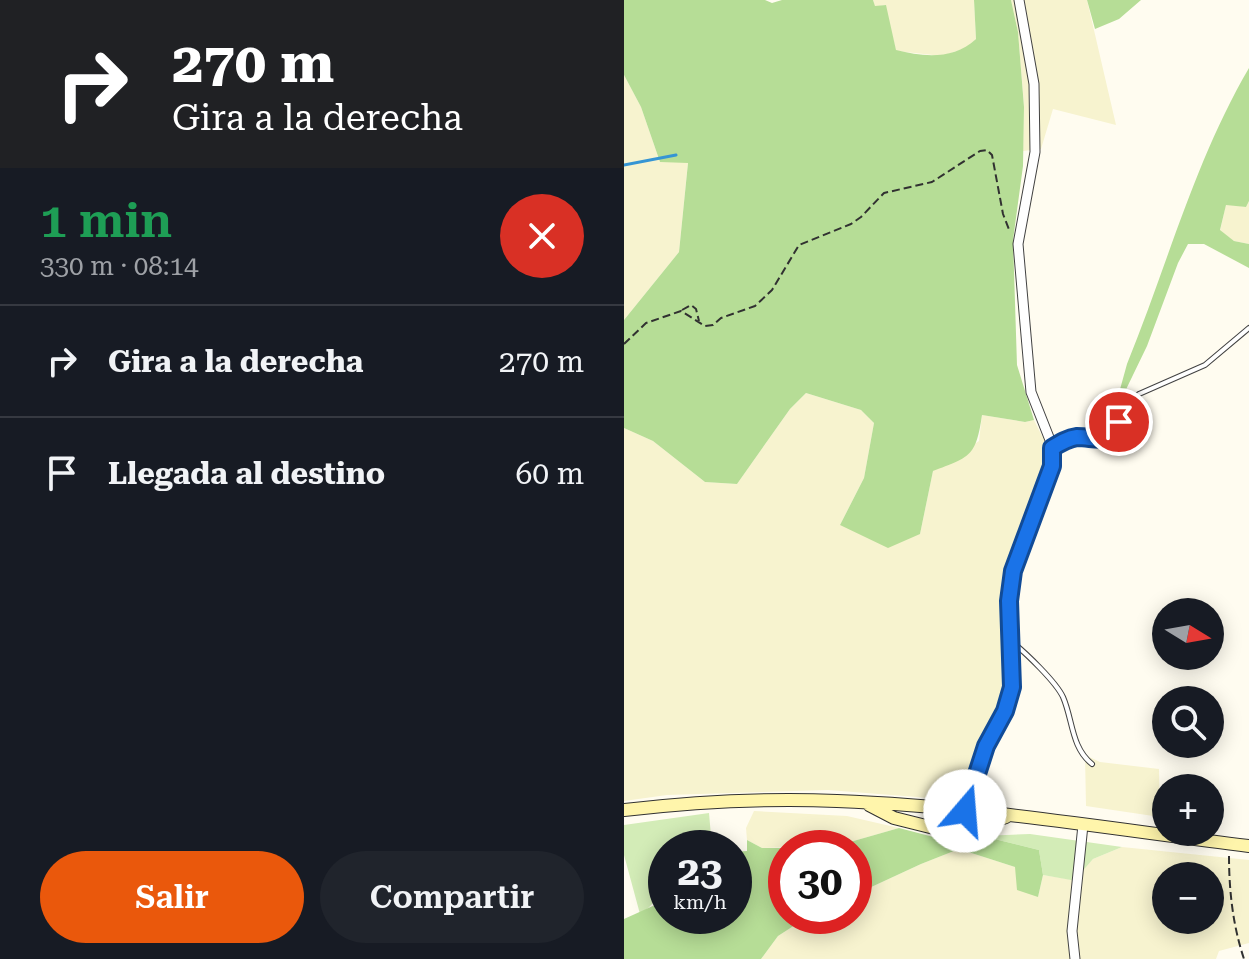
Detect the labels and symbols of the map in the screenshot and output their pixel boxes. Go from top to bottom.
pin [1085,388,1153,456]
north arrow [1152,598,1224,670]
position arrow [923,769,1007,853]
speed limit sign: 30 [768,830,872,934]

